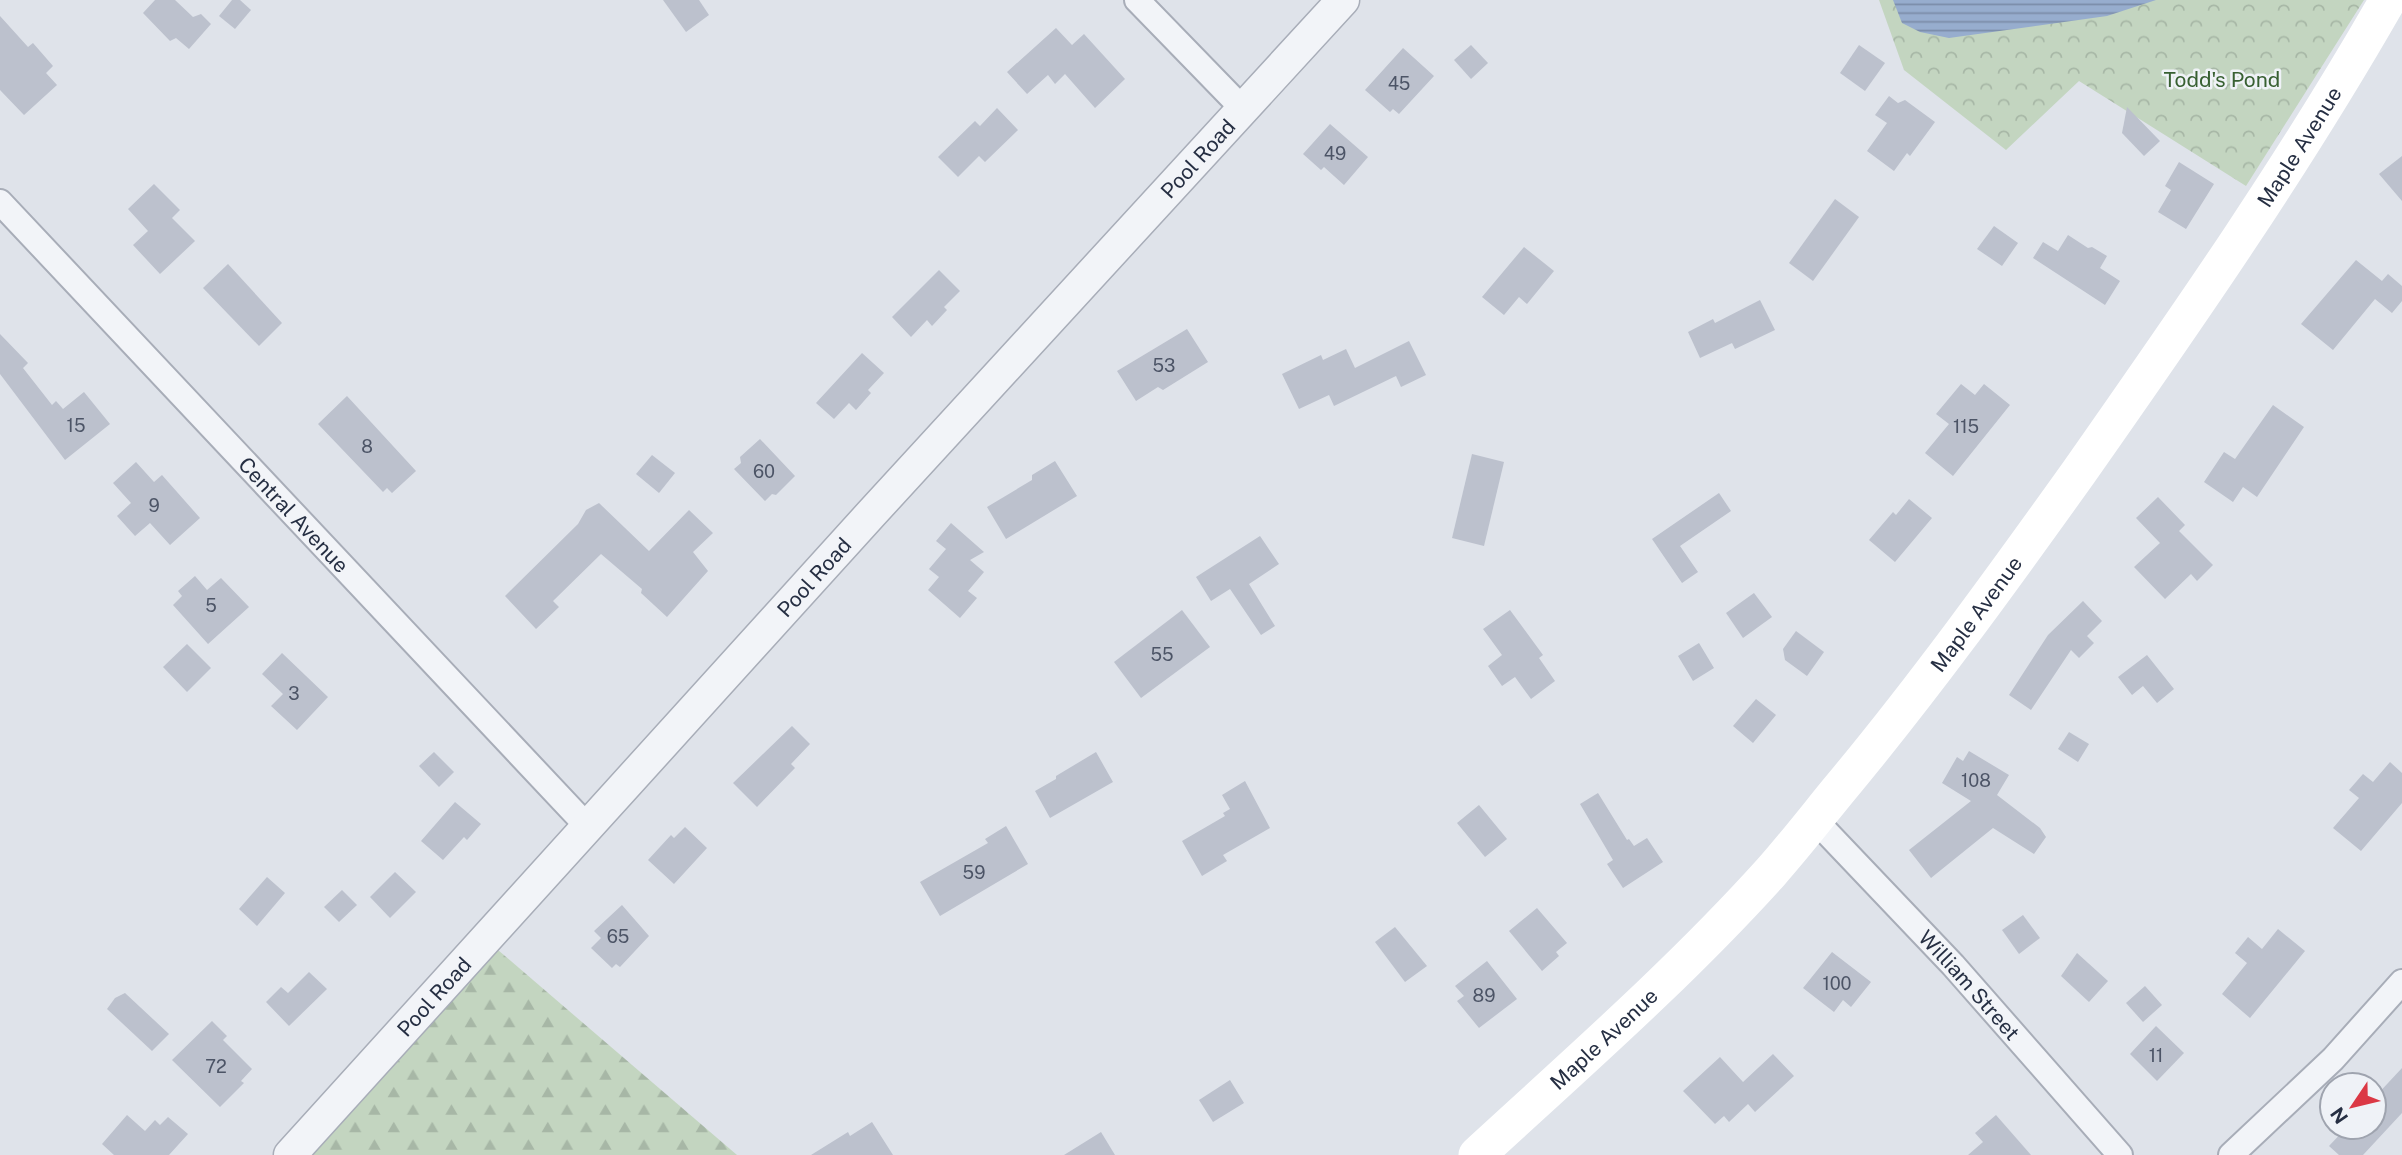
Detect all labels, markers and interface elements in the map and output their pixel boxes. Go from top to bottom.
park label: Todd's Pond [2164,67,2280,92]
house number: 45 [1388,73,1410,94]
street label: Maple Avenue [2252,82,2346,212]
street label: Pool Road [1155,114,1240,203]
house number: 49 [1324,143,1346,164]
house number: 53 [1153,355,1175,376]
house number: 15 [67,415,85,436]
house number: 115 [1953,416,1979,437]
house number: 8 [361,436,373,457]
street label: Central Avenue [234,452,354,577]
house number: 60 [753,461,775,482]
house number: 9 [148,495,160,516]
street label: Pool Road [772,532,856,622]
street label: Maple Avenue [1925,551,2027,676]
house number: 5 [205,595,217,616]
house number: 55 [1150,644,1174,665]
house number: 3 [288,683,300,704]
house number: 108 [1961,770,1991,791]
house number: 59 [963,862,985,883]
street label: William Street [1914,925,2025,1045]
house number: 65 [607,926,629,947]
street label: Pool Road [391,952,476,1041]
house number: 100 [1822,973,1852,994]
street label: Maple Avenue [1545,983,1663,1095]
house number: 89 [1473,985,1495,1006]
house number: 11 [2149,1045,2163,1066]
house number: 72 [205,1056,227,1077]
north arrow [2318,1071,2388,1141]
text: N [2326,1103,2352,1128]

